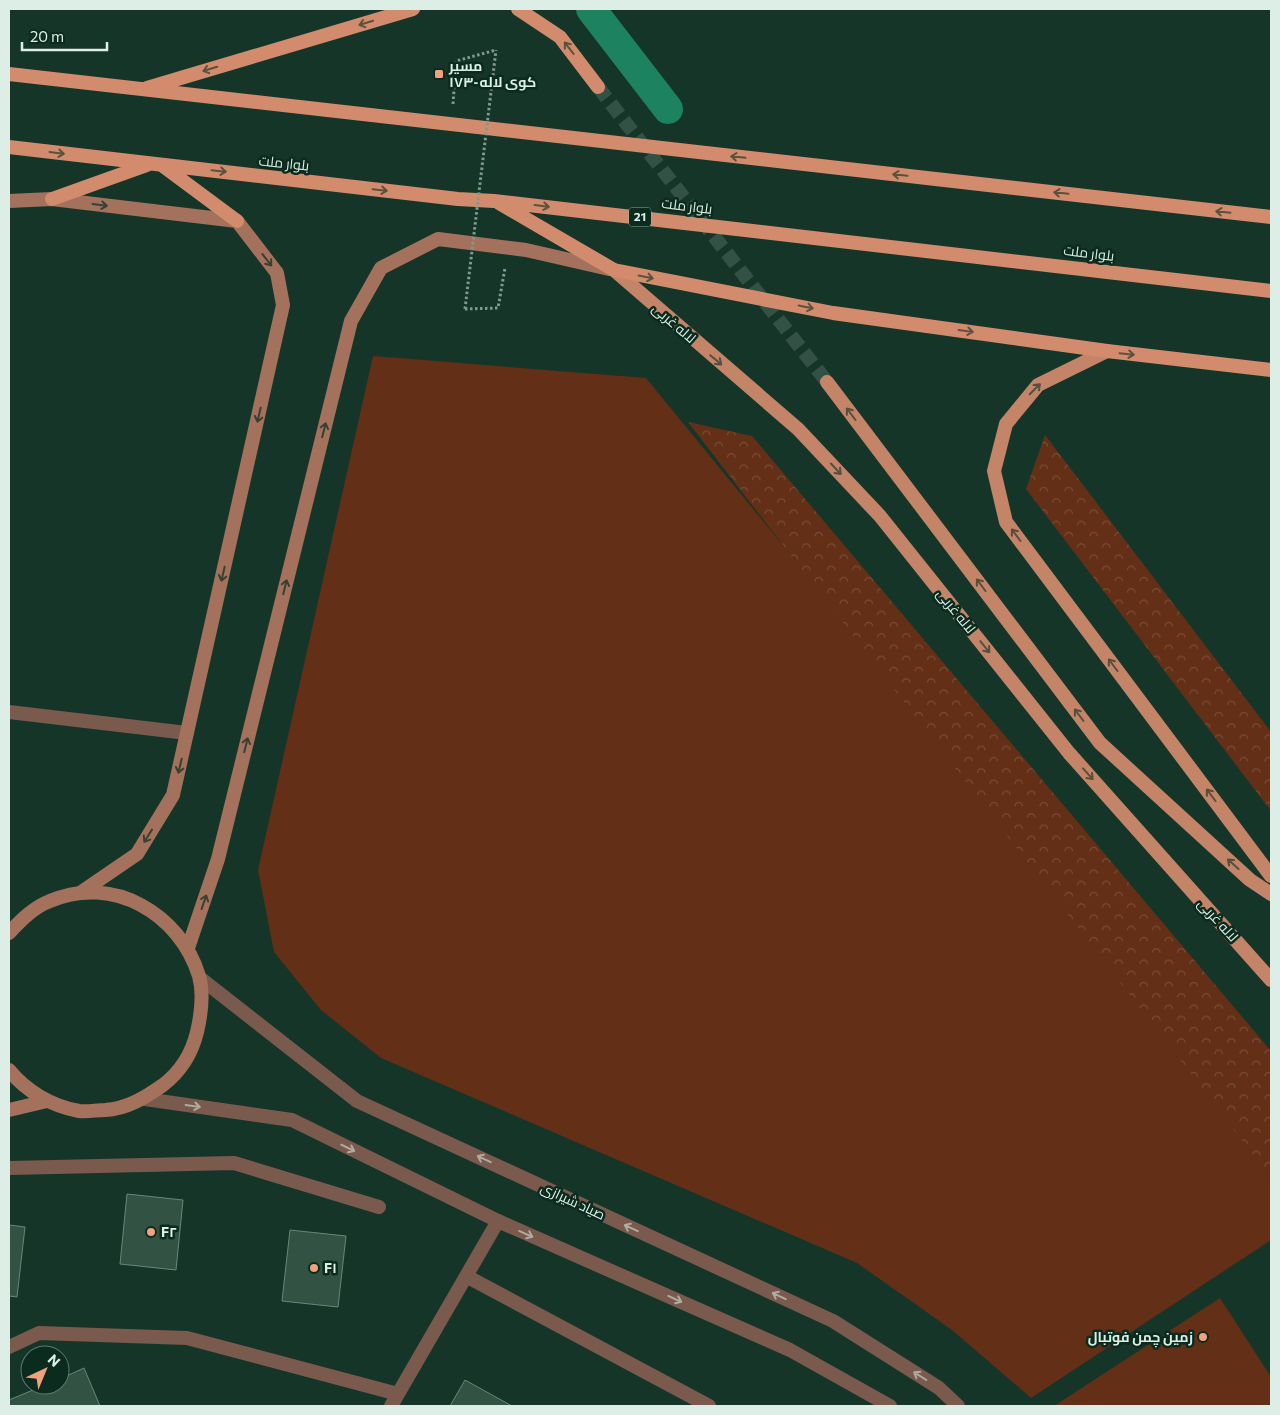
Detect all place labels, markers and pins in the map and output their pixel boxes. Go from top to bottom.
place label: مسیر ۱۷۳-کوی لاله [448,57,536,91]
marker: مسیر ۱۷۳-کوی لاله [433,68,445,80]
place label: F۲ [161,1223,177,1240]
marker: F۲ [145,1226,157,1238]
place label: F۱ [324,1259,337,1276]
marker: F۱ [308,1262,320,1274]
place label: زمین چمن فوتبال [1088,1328,1193,1348]
marker: زمین چمن فوتبال [1197,1331,1209,1343]

